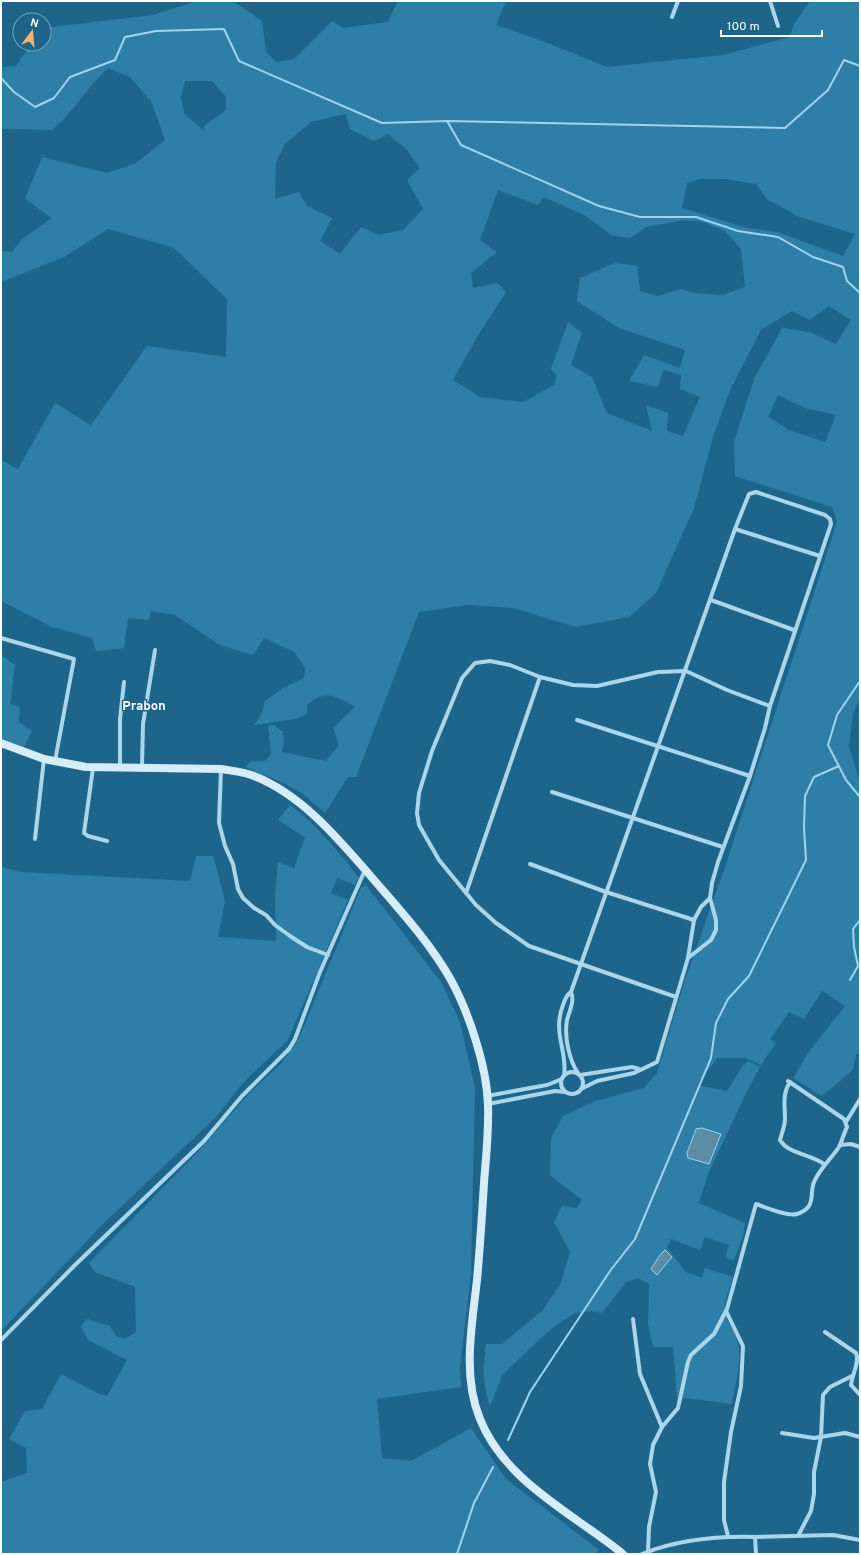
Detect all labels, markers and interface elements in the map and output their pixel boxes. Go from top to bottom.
north arrow [12,12,52,52]
scale bar [721,12,822,38]
text: N [29,16,40,31]
text: 100 m [727,19,760,35]
district label: Prabon [122,699,166,715]

